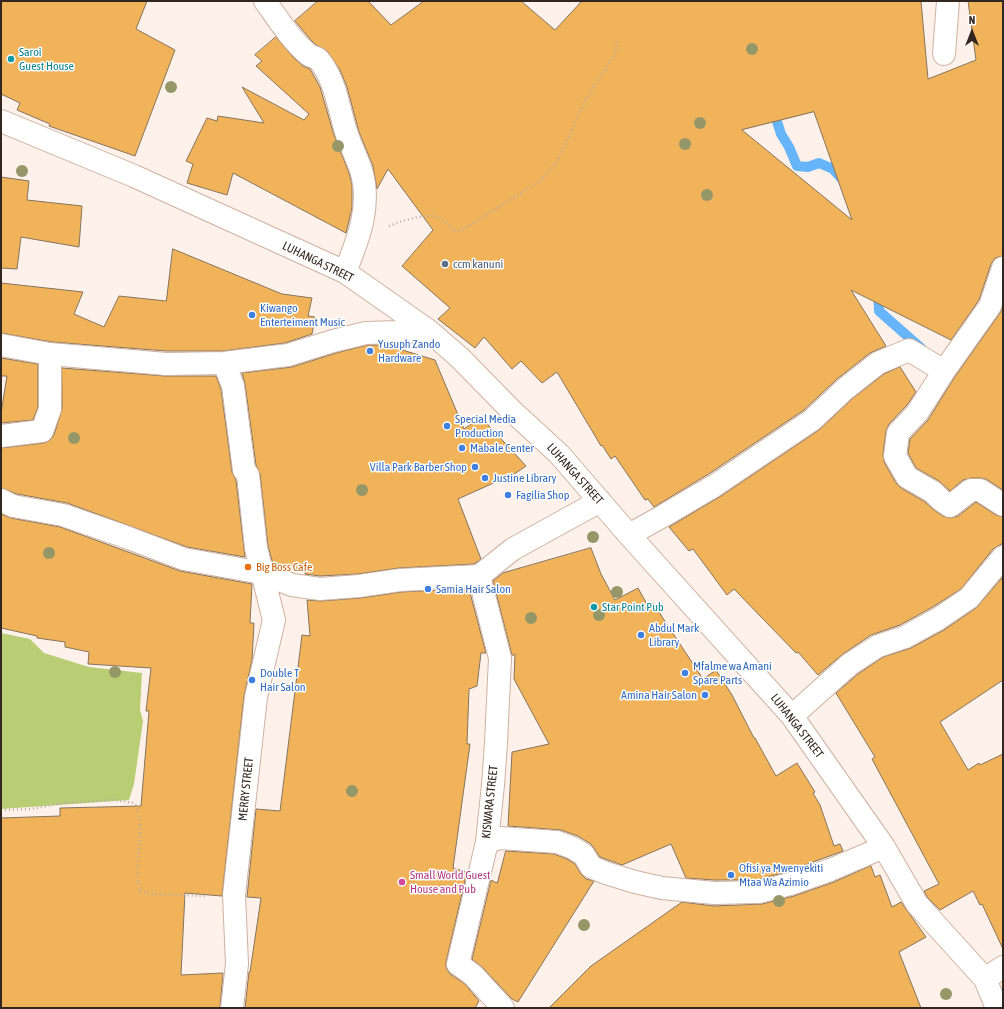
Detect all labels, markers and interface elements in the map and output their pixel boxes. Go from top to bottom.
north arrow [952,12,992,52]
text: N [969,14,975,26]
place label: Saroi Guest House [19,45,74,73]
marker: Saroi Guest House [6,54,16,64]
street label: LUHANGA STREET [280,239,356,285]
place label: ccm kanuni [453,257,503,271]
marker: ccm kanuni [440,259,450,269]
place label: Kiwango Enterteiment Music [260,301,345,329]
marker: Kiwango Enterteiment Music [247,310,257,320]
place label: Yusuph Zando Hardware [378,337,440,365]
marker: Yusuph Zando Hardware [365,346,375,356]
place label: Special Media Production [455,412,516,440]
marker: Special Media Production [442,421,452,431]
street label: LUHANGA STREET [544,440,606,508]
place label: Mabale Center [470,441,534,455]
marker: Mabale Center [457,443,467,453]
place label: Villa Park Barber Shop [370,460,467,474]
marker: Villa Park Barber Shop [470,462,480,472]
place label: Justine Library [493,471,556,485]
marker: Justine Library [480,473,490,483]
place label: Fagilia Shop [516,488,569,502]
marker: Fagilia Shop [503,490,513,500]
place label: Big Boss Cafe [256,560,312,574]
marker: Big Boss Cafe [243,562,253,572]
place label: Samia Hair Salon [436,582,511,596]
marker: Samia Hair Salon [423,584,433,594]
place label: Star Point Pub [602,600,664,614]
marker: Star Point Pub [589,602,599,612]
place label: Abdul Mark Library [649,621,699,649]
marker: Abdul Mark Library [636,630,646,640]
place label: Mfalme wa Amani Spare Parts [693,659,772,687]
place label: Double T Hair Salon [260,666,306,694]
marker: Mfalme wa Amani Spare Parts [680,668,690,678]
marker: Double T Hair Salon [247,675,257,685]
place label: Amina Hair Salon [621,688,697,702]
marker: Amina Hair Salon [700,690,710,700]
street label: LUHANGA STREET [768,691,826,761]
street label: MERRY STREET [236,757,256,821]
street label: KISWARA STREET [479,765,501,839]
place label: Ofisi ya Mwenyekiti Mtaa Wa Azimio [739,861,823,889]
place label: Small World Guest House and Pub [410,868,490,896]
marker: Ofisi ya Mwenyekiti Mtaa Wa Azimio [726,870,736,880]
marker: Small World Guest House and Pub [397,877,407,887]

